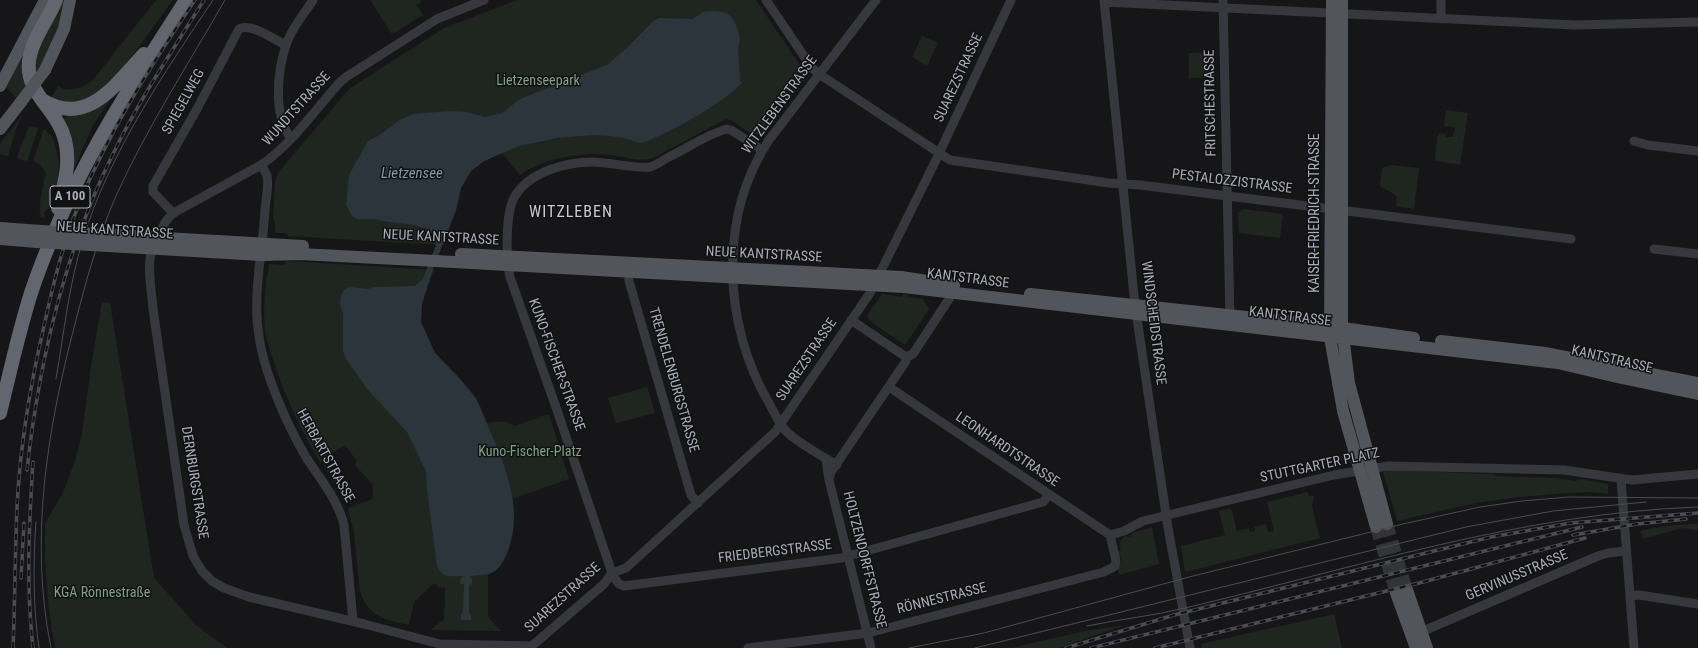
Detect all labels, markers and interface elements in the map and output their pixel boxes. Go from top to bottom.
street label: SUAREZSTRASSE [931,31,987,125]
street label: FRITSCHESTRASSE [1202,49,1220,157]
street label: WITZLEBENSTRASSE [739,53,821,157]
street label: SPIEGELWEG [159,66,209,138]
street label: WUNDTSTRASSE [259,69,335,149]
park label: Lietzenseepark [496,73,580,89]
street label: KAISER-FRIEDRICH-STRASSE [1307,133,1323,293]
water label: Lietzensee [381,165,443,183]
street label: PESTALOZZISTRASSE [1171,166,1293,198]
road number: A 100 [50,186,90,208]
district label: WITZLEBEN [529,203,613,223]
street label: NEUE KANTSTRASSE [56,219,174,243]
street label: NEUE KANTSTRASSE [382,227,500,249]
street label: NEUE KANTSTRASSE [705,244,823,266]
street label: WINDSCHEIDSTRASSE [1137,260,1169,386]
street label: KANTSTRASSE [926,266,1010,292]
street label: KUNO-FISCHER-STRASSE [524,297,588,433]
street label: KANTSTRASSE [1248,304,1332,330]
street label: TRENDELENBURGSTRASSE [644,305,702,455]
street label: SUAREZSTRASSE [773,315,841,405]
street label: KANTSTRASSE [1570,342,1654,378]
street label: HERBARTSTRASSE [292,406,358,506]
street label: LEONHARDTSTRASSE [952,409,1062,491]
street label: DERNBURGSTRASSE [177,425,211,541]
park label: Kuno-Fischer-Platz [478,444,582,460]
street label: STUTTGARTER PLATZ [1259,445,1381,487]
street label: HOLTZENDORFFSTRASSE [839,490,889,630]
street label: FRIEDBERGSTRASSE [717,537,833,567]
street label: GERVINUSSTRASSE [1463,547,1571,605]
street label: SUAREZSTRASSE [522,560,604,636]
street label: RÖNNESTRASSE [895,580,989,618]
park label: KGA Rönnestraße [54,585,150,601]

